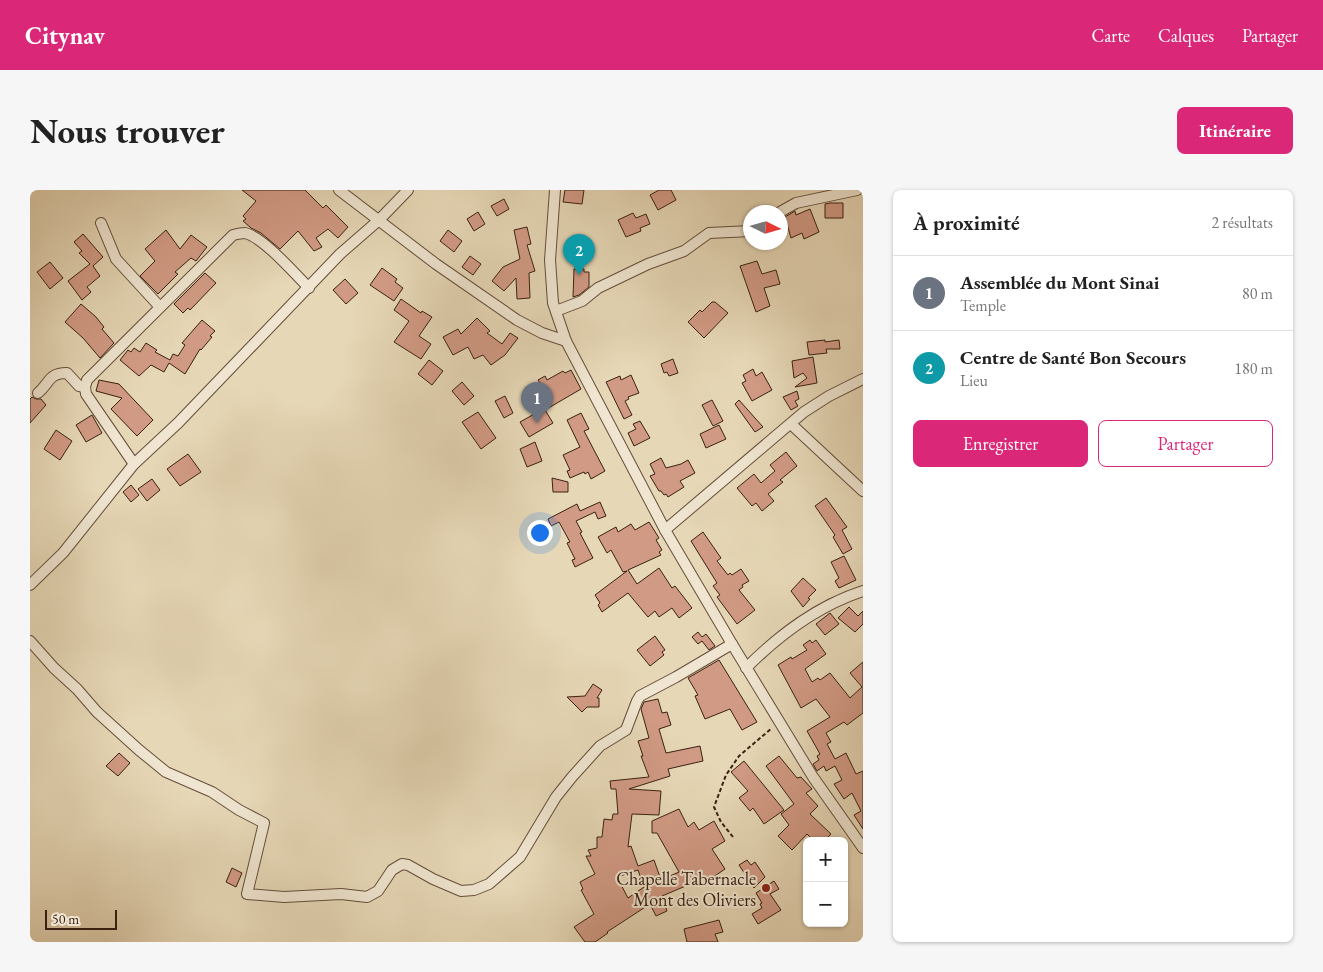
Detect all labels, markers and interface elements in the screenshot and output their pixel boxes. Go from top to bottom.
text: Citynav [25,20,105,51]
text: Carte [1091,24,1130,47]
text: Calques [1158,24,1214,47]
text: Partager [1242,24,1298,47]
button: Itinéraire [1177,107,1293,154]
text: Nous trouver [30,108,225,153]
north arrow [743,205,788,250]
text: À proximité [913,209,1020,236]
text: 2 résultats [1211,212,1273,233]
pin: 2 [563,234,595,275]
text: Assemblée du Mont Sinai [960,270,1159,295]
text: 1 [925,283,933,304]
text: 80 m [1242,283,1273,304]
text: Temple [960,295,1006,316]
text: Centre de Santé Bon Secours [960,345,1186,370]
text: 2 [925,358,933,379]
text: 180 m [1234,358,1273,379]
text: Lieu [960,370,988,391]
pin: 1 [521,382,553,423]
button: Enregistrer [913,420,1088,467]
button: Partager [1098,420,1273,467]
your location [527,520,553,546]
map controls [803,837,848,927]
button: + [803,837,848,882]
place label: Chapelle Tabernacle Mont des Oliviers [616,867,756,911]
marker: Chapelle Tabernacle Mont des Oliviers [760,882,772,894]
button: − [803,882,848,927]
scale bar [45,907,118,930]
text: 50 m [52,910,79,928]

